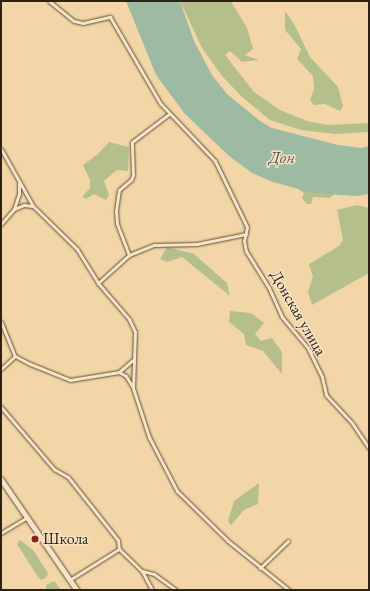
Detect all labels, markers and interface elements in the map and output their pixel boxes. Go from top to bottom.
water label: Дон [269,148,295,168]
street label: Донская улица [266,267,330,359]
place label: Школа [43,529,88,549]
marker: Школа [30,534,40,544]

